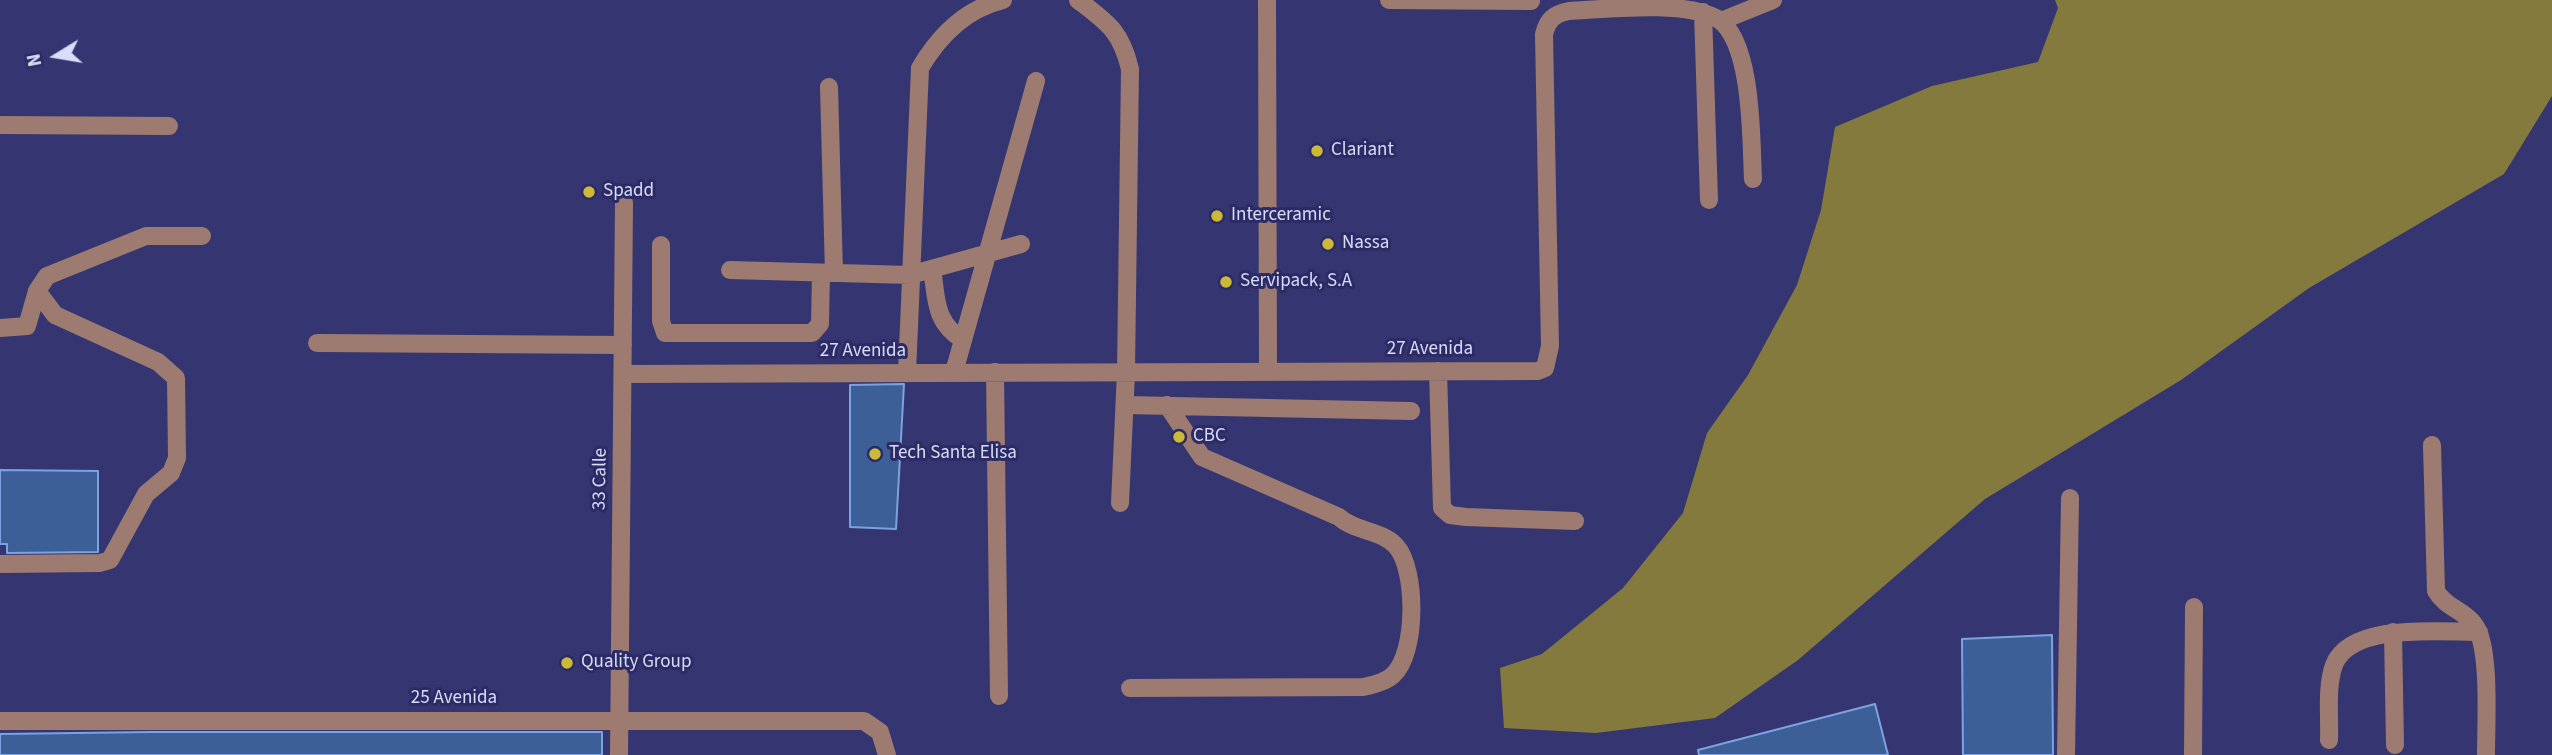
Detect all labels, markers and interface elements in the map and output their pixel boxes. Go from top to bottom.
north arrow [21,21,91,91]
text: N [20,51,49,69]
place label: Clariant [1331,140,1394,162]
marker: Clariant [1309,143,1325,159]
place label: Spadd [603,181,654,203]
marker: Spadd [581,184,597,200]
place label: Interceramic [1231,205,1331,227]
marker: Interceramic [1209,208,1225,224]
place label: Nassa [1342,233,1389,255]
marker: Nassa [1320,236,1336,252]
place label: Servipack, S.A [1240,271,1352,293]
marker: Servipack, S.A [1218,274,1234,290]
street label: 27 Avenida [1387,339,1473,361]
street label: 27 Avenida [820,341,906,363]
place label: CBC [1193,426,1226,448]
marker: CBC [1171,429,1187,445]
place label: Tech Santa Elisa [889,443,1017,465]
marker: Tech Santa Elisa [867,446,883,462]
street label: 33 Calle [589,448,613,510]
place label: Quality Group [581,652,691,674]
marker: Quality Group [559,655,575,671]
street label: 25 Avenida [411,688,497,710]

